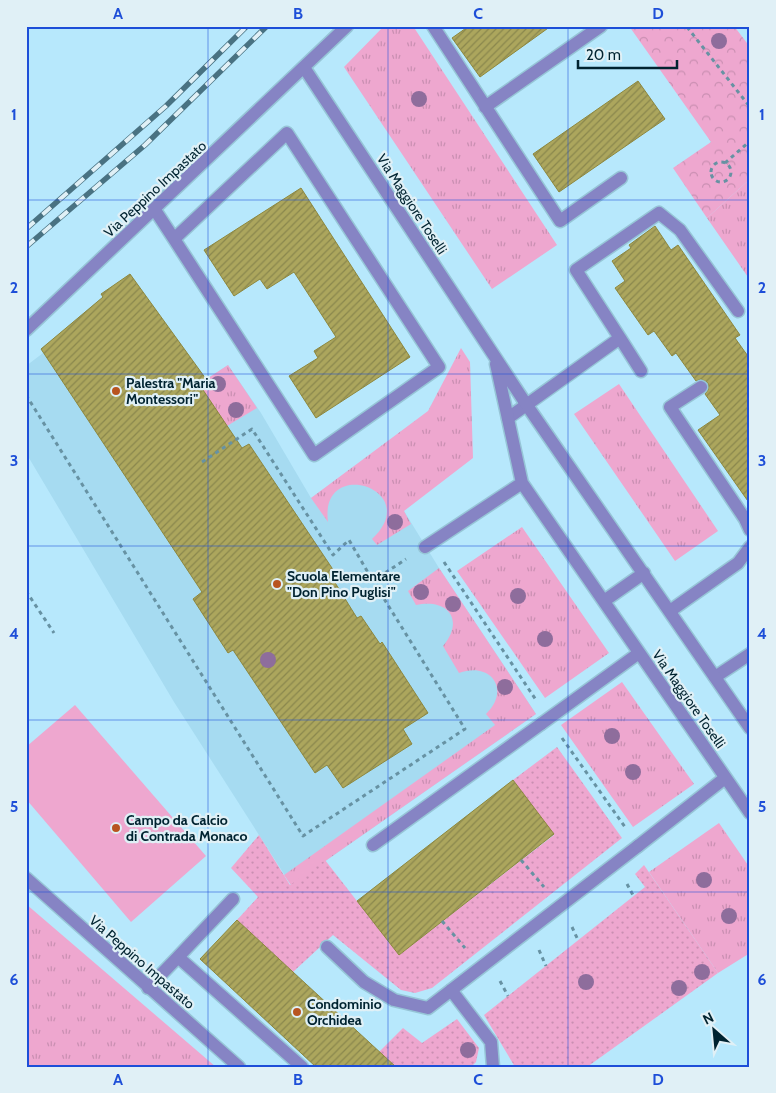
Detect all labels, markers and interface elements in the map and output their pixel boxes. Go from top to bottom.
text: A [113,4,123,23]
text: B [293,4,303,23]
text: C [473,4,483,23]
text: D [652,4,664,23]
scale bar [578,38,677,70]
text: 20 m [586,46,621,64]
text: 1 [11,105,17,124]
text: 1 [759,105,765,124]
street label: Via Peppino Impastato [100,137,210,241]
street label: Via Maggiore Toselli [373,150,451,258]
text: 2 [10,278,18,297]
text: 2 [758,278,766,297]
place label: Palestra "Maria Montessori" [126,374,216,408]
marker: Palestra "Maria Montessori" [110,385,122,397]
text: 3 [10,451,18,470]
text: 3 [758,451,766,470]
place label: Scuola Elementare "Don Pino Puglisi" [287,567,400,601]
marker: Scuola Elementare "Don Pino Puglisi" [271,578,283,590]
text: 4 [9,624,19,643]
text: 4 [757,624,767,643]
street label: Via Maggiore Toselli [648,646,730,752]
text: 5 [10,797,18,816]
text: 5 [758,797,766,816]
place label: Campo da Calcio di Contrada Monaco [126,811,247,845]
marker: Campo da Calcio di Contrada Monaco [110,822,122,834]
street label: Via Peppino Impastato [86,911,199,1013]
text: 6 [10,970,19,989]
text: 6 [758,970,767,989]
place label: Condominio Orchidea [307,995,382,1029]
marker: Condominio Orchidea [291,1006,303,1018]
north arrow [688,1006,738,1056]
text: N [700,1008,717,1029]
text: A [113,1070,123,1089]
text: B [293,1070,303,1089]
text: C [473,1070,483,1089]
text: D [652,1070,664,1089]

